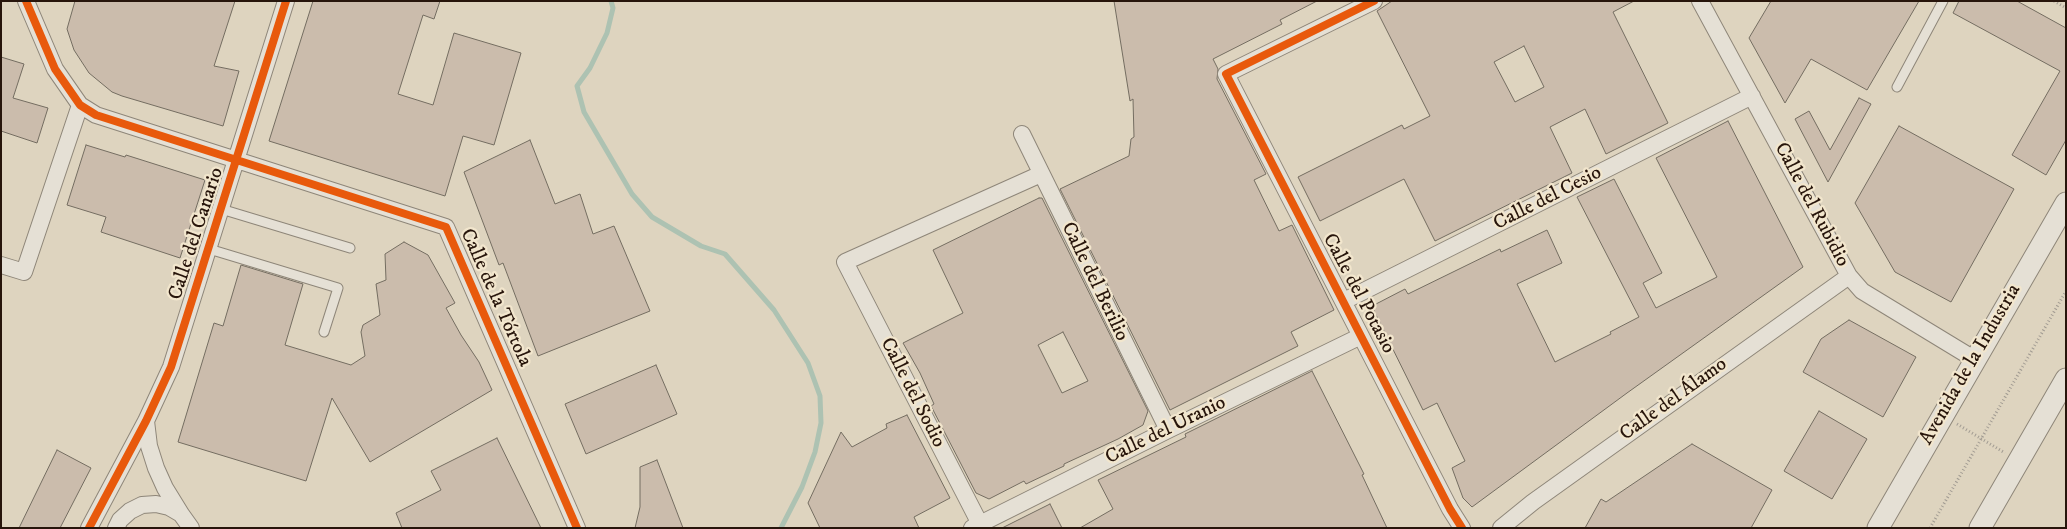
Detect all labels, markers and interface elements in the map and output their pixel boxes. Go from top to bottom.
street label: Calle del Rubidio [1768,139,1854,271]
street label: Calle del Cesio [1490,162,1606,236]
street label: Calle del Canario [164,165,230,303]
street label: Calle del Berilio [1055,219,1133,345]
street label: Calle de la Tórtola [454,225,536,371]
street label: Calle del Potasio [1316,230,1400,358]
street label: Avenida de la Industria [1915,280,2027,450]
street label: Calle del Sodio [874,334,950,452]
street label: Calle del Álamo [1616,353,1732,447]
street label: Calle del Uranio [1102,391,1230,471]

